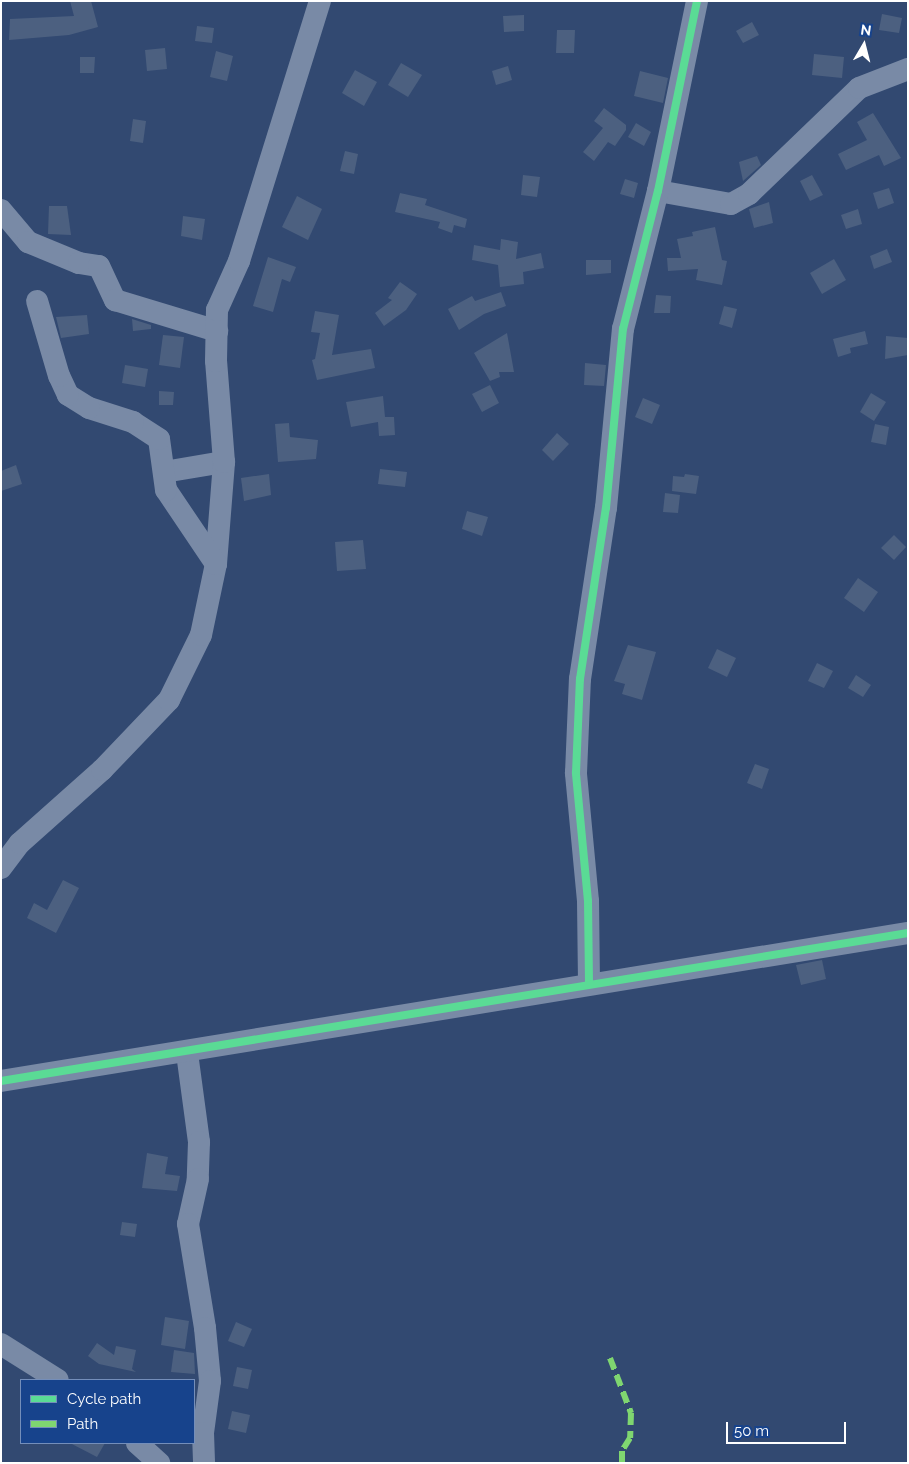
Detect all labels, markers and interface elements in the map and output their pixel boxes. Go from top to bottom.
north arrow [839,20,889,70]
text: N [860,21,872,39]
legend [20,1379,195,1444]
text: Cycle path [67,1390,141,1408]
scale bar [729,1412,849,1444]
text: Path [67,1415,98,1433]
text: 50 m [734,1422,769,1440]

